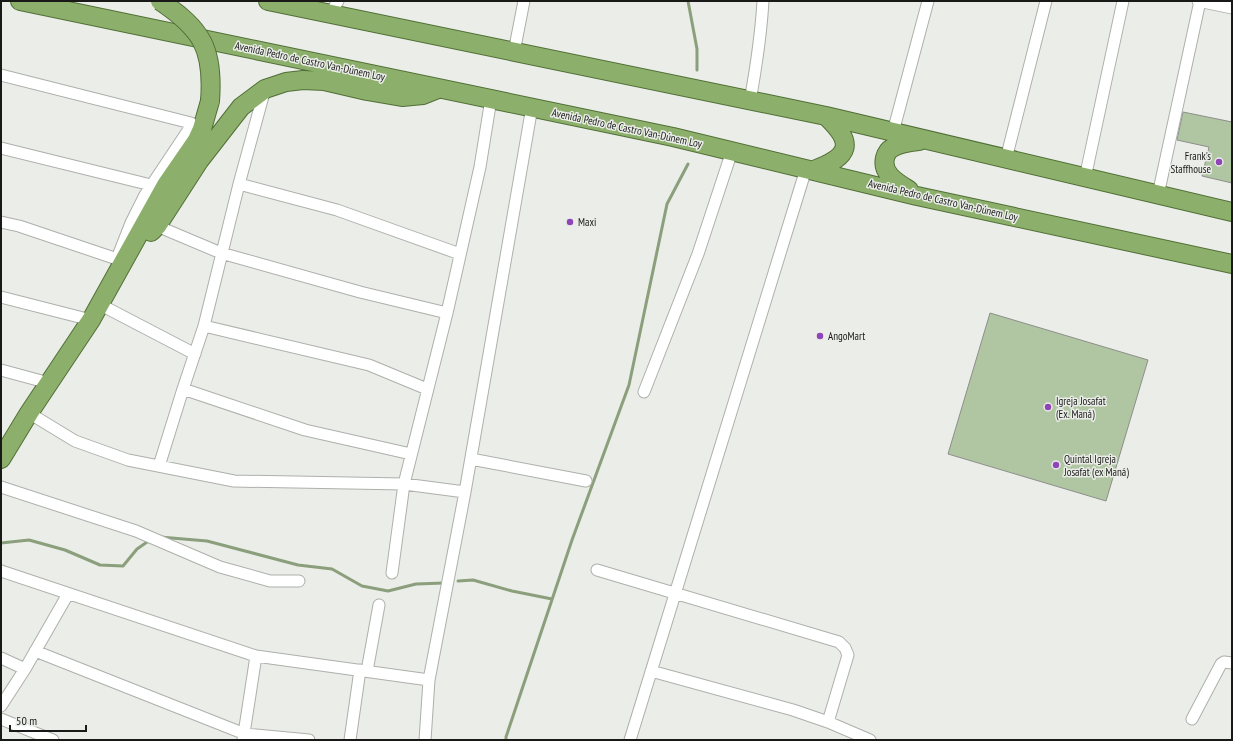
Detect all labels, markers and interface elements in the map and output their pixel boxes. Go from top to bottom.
street label: Avenida Pedro de Castro Van-Dúnem Loy [234,38,387,84]
street label: Avenida Pedro de Castro Van-Dúnem Loy [551,105,704,151]
place label: Frank's Staffhouse [1171,149,1211,176]
marker: Frank's Staffhouse [1214,157,1224,167]
street label: Avenida Pedro de Castro Van-Dúnem Loy [867,176,1020,224]
place label: Maxi [578,215,596,229]
marker: Maxi [565,217,575,227]
place label: AngoMart [828,329,865,343]
marker: AngoMart [815,331,825,341]
place label: Igreja Josafat (Ex. Maná) [1056,394,1106,421]
marker: Igreja Josafat (Ex. Maná) [1043,402,1053,412]
place label: Quintal Igreja Josafat (ex Maná) [1063,452,1129,479]
marker: Quintal Igreja Josafat (ex Maná) [1051,460,1061,470]
scale bar [10,707,86,733]
text: 50 m [16,713,37,728]

